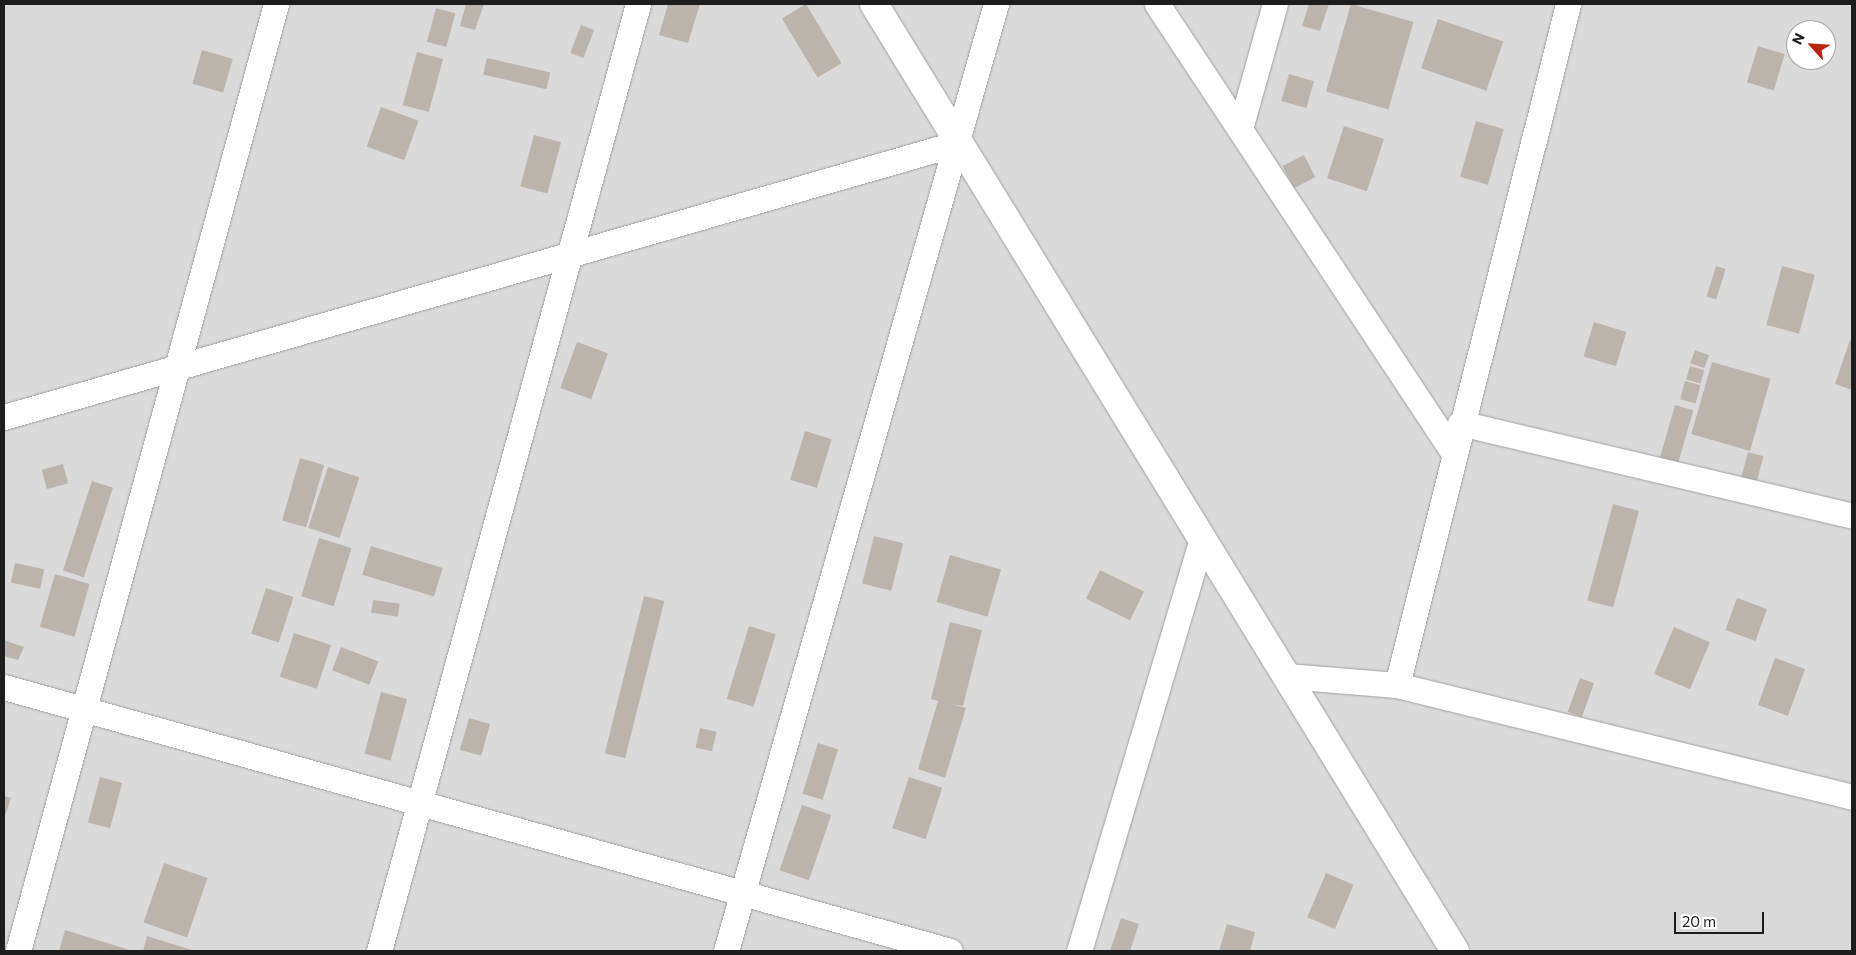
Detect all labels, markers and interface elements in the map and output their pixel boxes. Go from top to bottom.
north arrow [1786,20,1836,70]
text: N [1788,30,1808,47]
scale bar [1676,902,1766,934]
text: 20 m [1682,912,1716,930]

